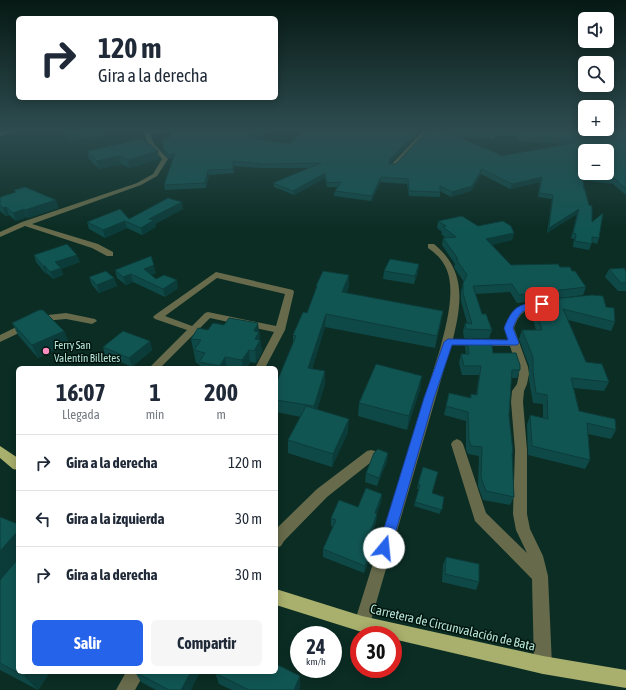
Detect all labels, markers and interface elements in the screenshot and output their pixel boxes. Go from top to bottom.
map controls [578,12,614,180]
button: sound [578,12,614,48]
icon: right [32,32,84,84]
text: 120 m [98,32,161,64]
button: search [578,56,614,92]
text: Gira a la derecha [98,65,208,86]
button: + [578,100,614,136]
button: − [578,144,614,180]
pin [525,287,559,321]
icon: arrive [531,293,553,315]
place label: Ferry San Valentín Billetes [54,339,120,364]
marker: Ferry San Valentín Billetes [41,346,51,356]
text: 16:07 [56,379,106,406]
text: 1 [149,379,161,406]
text: 200 [204,379,238,406]
text: Llegada [62,407,100,422]
text: min [146,407,164,422]
text: m [216,407,226,422]
icon: right [32,452,54,474]
text: Gira a la derecha [66,454,157,471]
text: 120 m [228,454,262,471]
icon: left [32,508,54,530]
text: Gira a la izquierda [66,510,164,527]
text: 30 m [235,510,262,527]
position arrow [363,527,405,569]
icon: right [32,564,54,586]
text: Gira a la derecha [66,566,157,583]
text: 30 m [235,566,262,583]
street label: Carretera de Circunvalación de Bata [369,601,537,654]
button: Salir [32,620,143,666]
button: Compartir [151,620,262,666]
speed limit sign: 30 [350,626,402,678]
text: 24 [307,635,325,658]
text: km/h [306,656,326,667]

